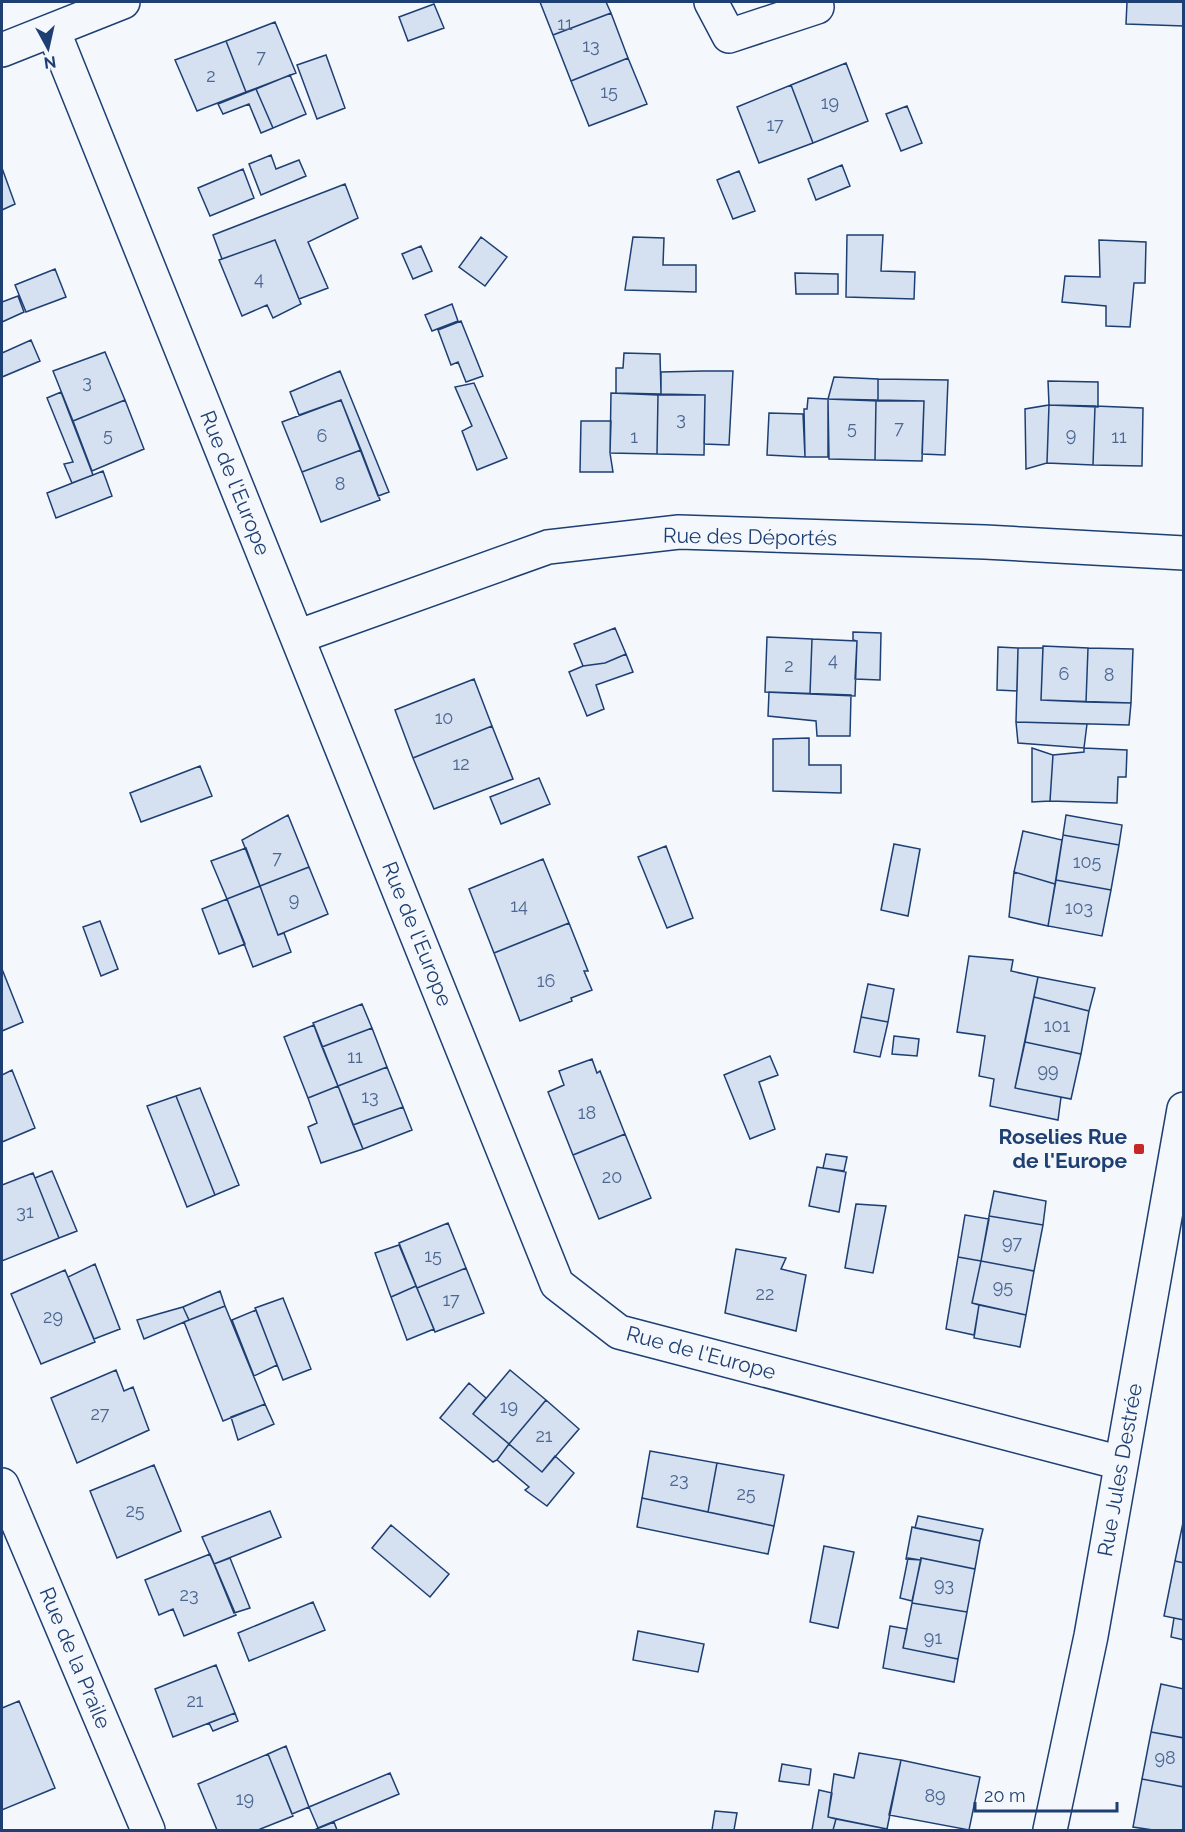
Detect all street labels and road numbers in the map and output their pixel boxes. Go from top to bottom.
street label: Rue de l'Europe [195,407,276,559]
street label: Rue des Déportés [663,522,837,551]
street label: Rue de l'Europe [377,858,458,1010]
street label: Rue de l'Europe [624,1321,779,1384]
street label: Rue Jules Destrée [1092,1381,1147,1558]
street label: Rue de la Praile [34,1583,117,1732]

